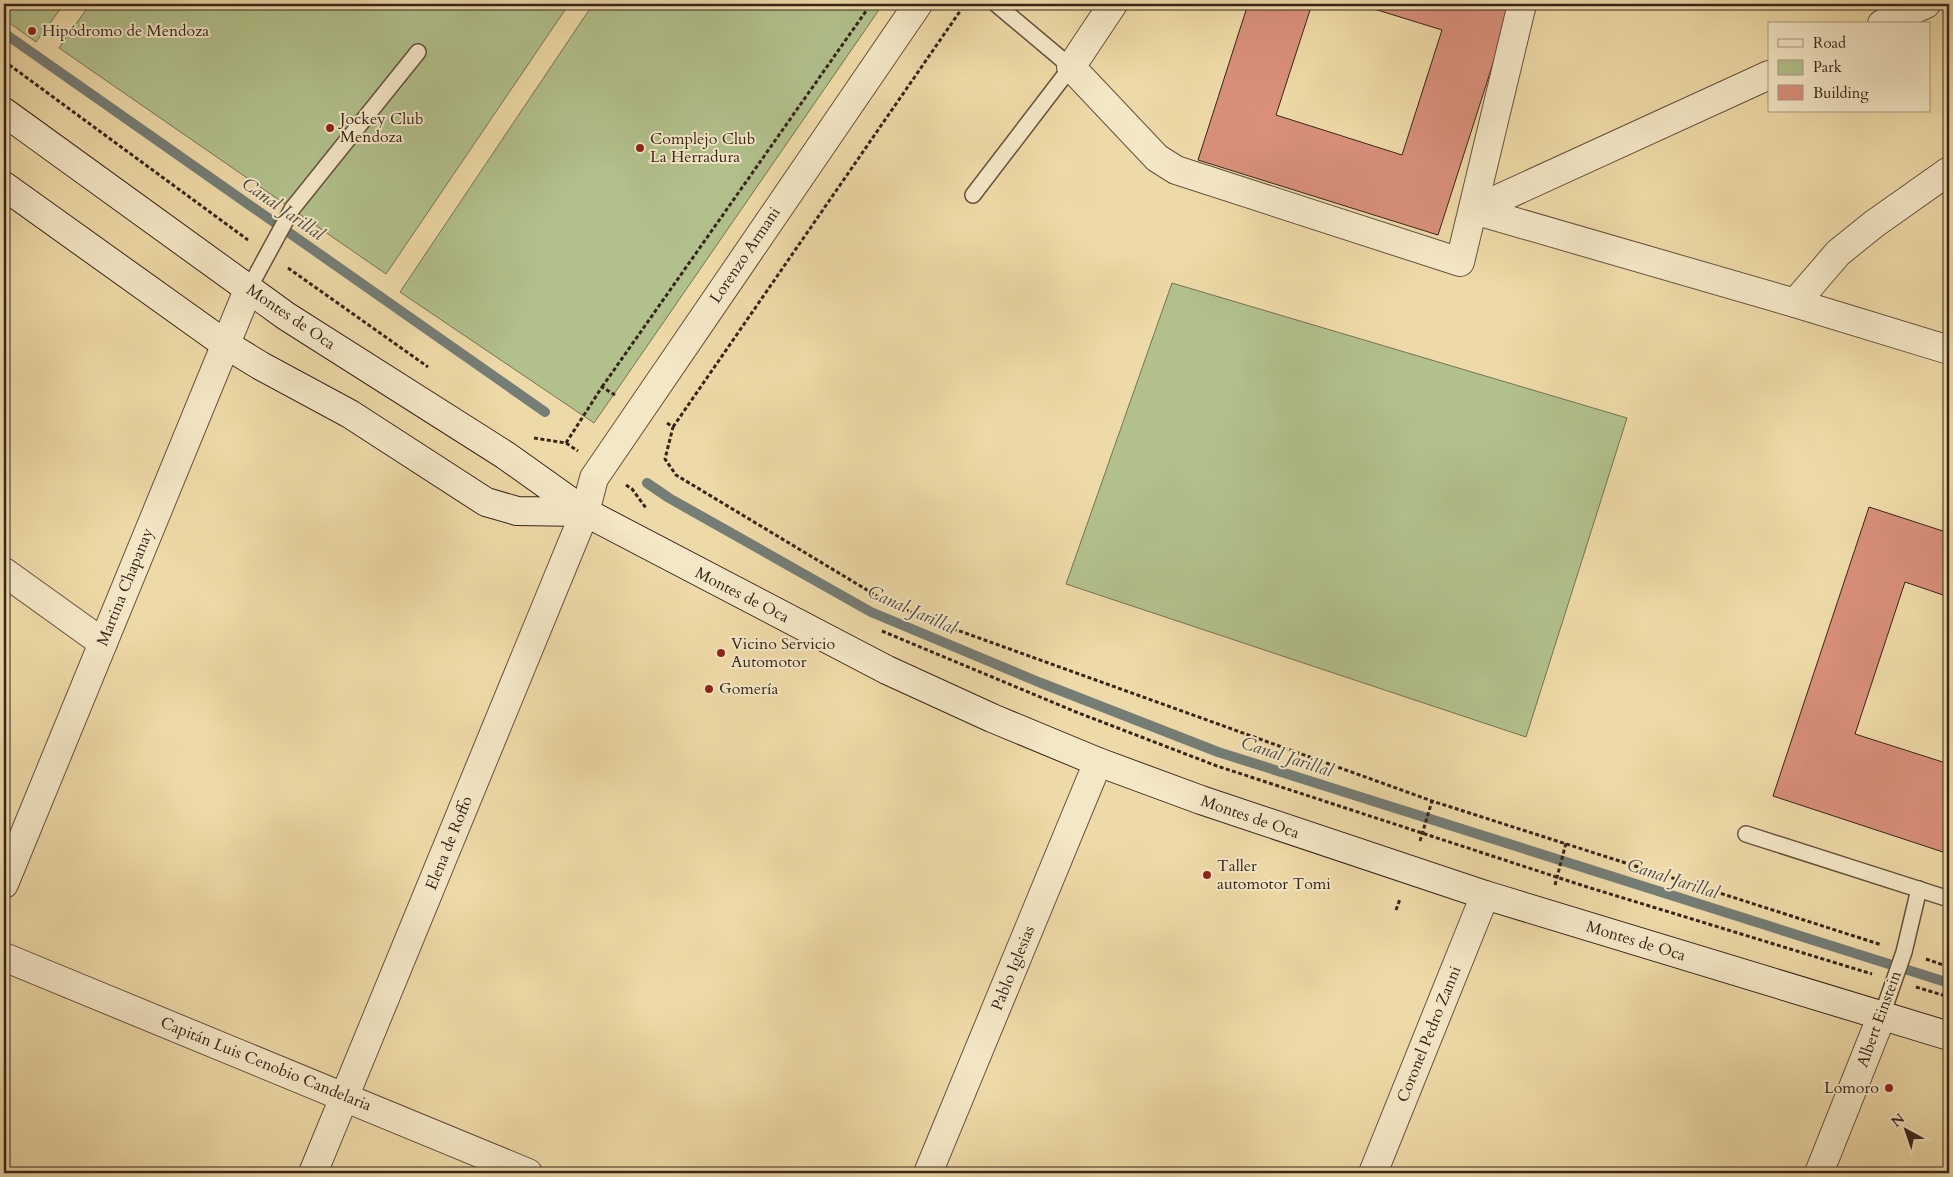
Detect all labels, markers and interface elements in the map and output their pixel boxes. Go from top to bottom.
place label: Hipódromo de Mendoza [42,20,209,42]
legend [1768,22,1930,112]
marker: Hipódromo de Mendoza [26,25,38,37]
text: Road [1813,33,1846,53]
text: Park [1813,57,1842,77]
text: Building [1813,83,1869,103]
place label: Jockey Club Mendoza [338,108,424,148]
marker: Jockey Club Mendoza [324,122,336,134]
place label: Complejo Club La Herradura [650,128,755,168]
marker: Complejo Club La Herradura [634,142,646,154]
water label: Canal Jarillal [237,171,330,247]
street label: Lorenzo Armani [705,202,786,308]
street label: Montes de Oca [242,279,340,355]
street label: Martina Chapanay [91,524,159,649]
street label: Montes de Oca [691,562,793,628]
water label: Canal Jarillal [863,579,962,641]
place label: Vicino Servicio Automotor [731,633,836,673]
marker: Vicino Servicio Automotor [715,647,727,659]
place label: Gomería [719,678,778,700]
marker: Gomería [703,683,715,695]
water label: Canal Jarillal [1238,730,1337,784]
street label: Montes de Oca [1198,790,1302,844]
street label: Elena de Roffo [420,792,478,893]
water label: Canal Jarillal [1624,852,1723,906]
place label: Taller automotor Tomi [1217,855,1331,895]
marker: Taller automotor Tomi [1201,869,1213,881]
street label: Montes de Oca [1584,915,1688,967]
street label: Pablo Iglesias [986,922,1040,1014]
street label: Coronel Pedro Zanni [1392,962,1467,1105]
street label: Albert Einstein [1851,968,1907,1070]
street label: Capitán Luis Cenobio Candelaria [157,1012,375,1116]
place label: Lomoro [1824,1077,1879,1099]
marker: Lomoro [1883,1082,1895,1094]
north arrow [1880,1104,1930,1154]
text: N [1887,1109,1909,1132]

